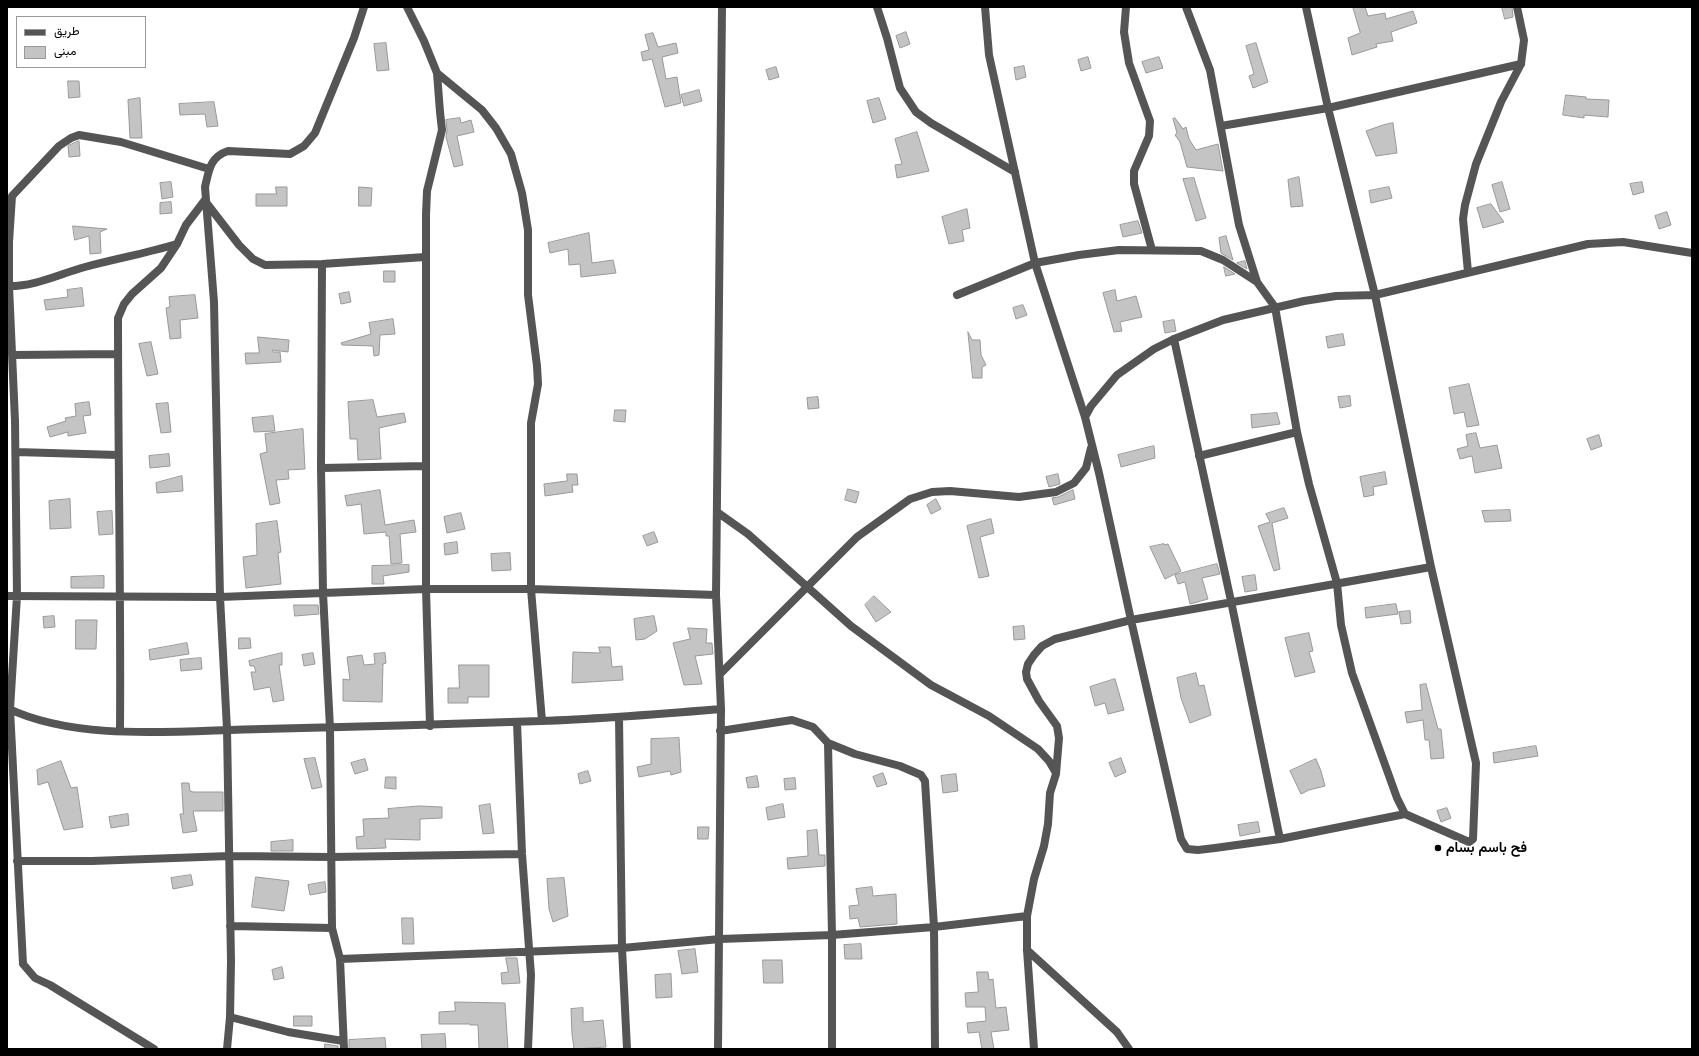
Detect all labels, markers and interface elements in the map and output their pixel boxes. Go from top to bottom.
legend [16,16,146,68]
text: طريق [54,23,79,38]
text: مبنى [54,43,76,58]
place label: فح باسم بسام [1446,840,1527,856]
marker: فح باسم بسام [1433,843,1443,853]

